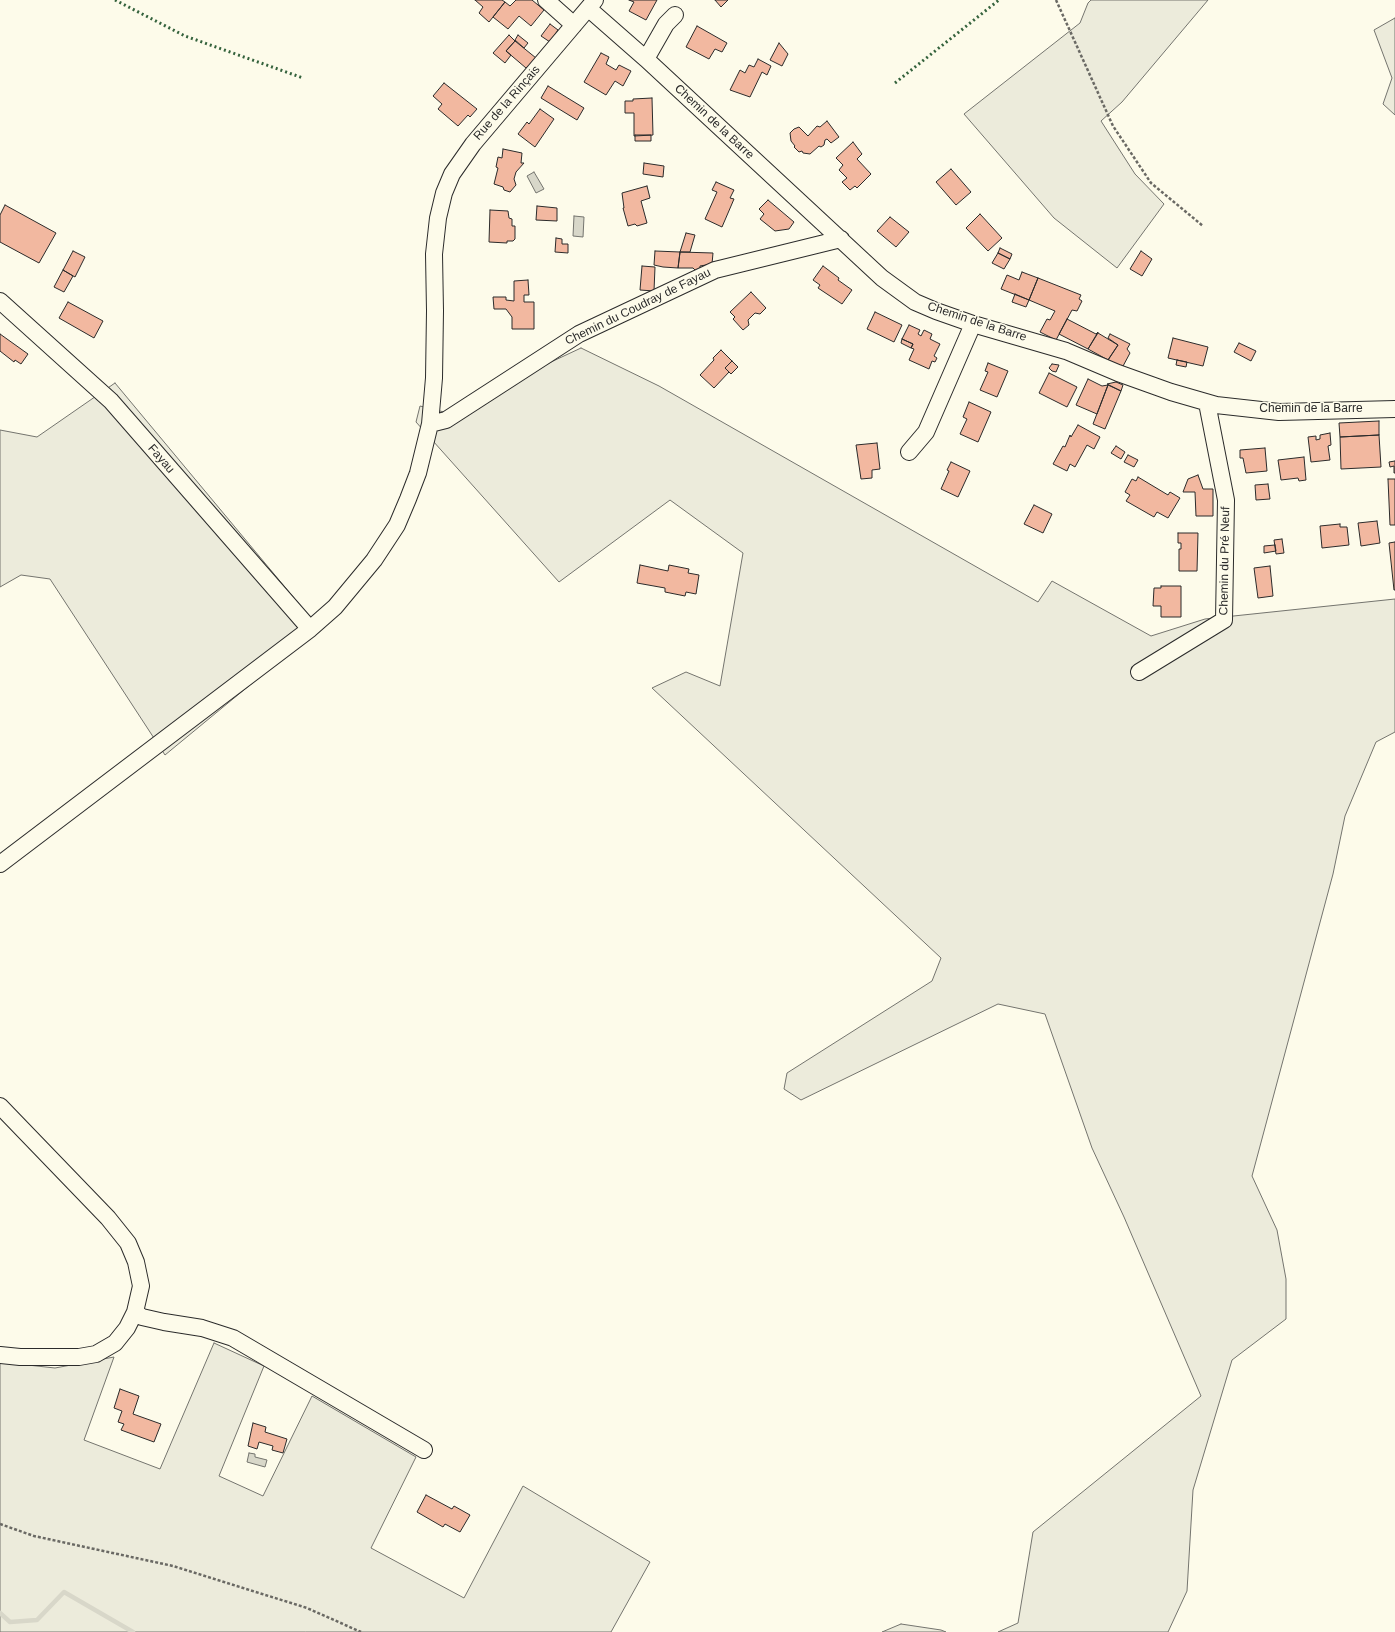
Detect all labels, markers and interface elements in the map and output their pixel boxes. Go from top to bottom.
street label: Rue de la Rinçais [471,63,543,143]
street label: Chemin de la Barre [671,81,757,163]
street label: Chemin du Coudray de Fayau [563,265,713,349]
street label: Chemin de la Barre [926,299,1028,345]
street label: Chemin de la Barre [1259,402,1363,416]
street label: Fayau [145,442,177,476]
street label: Chemin du Pré Neuf [1217,507,1233,615]

